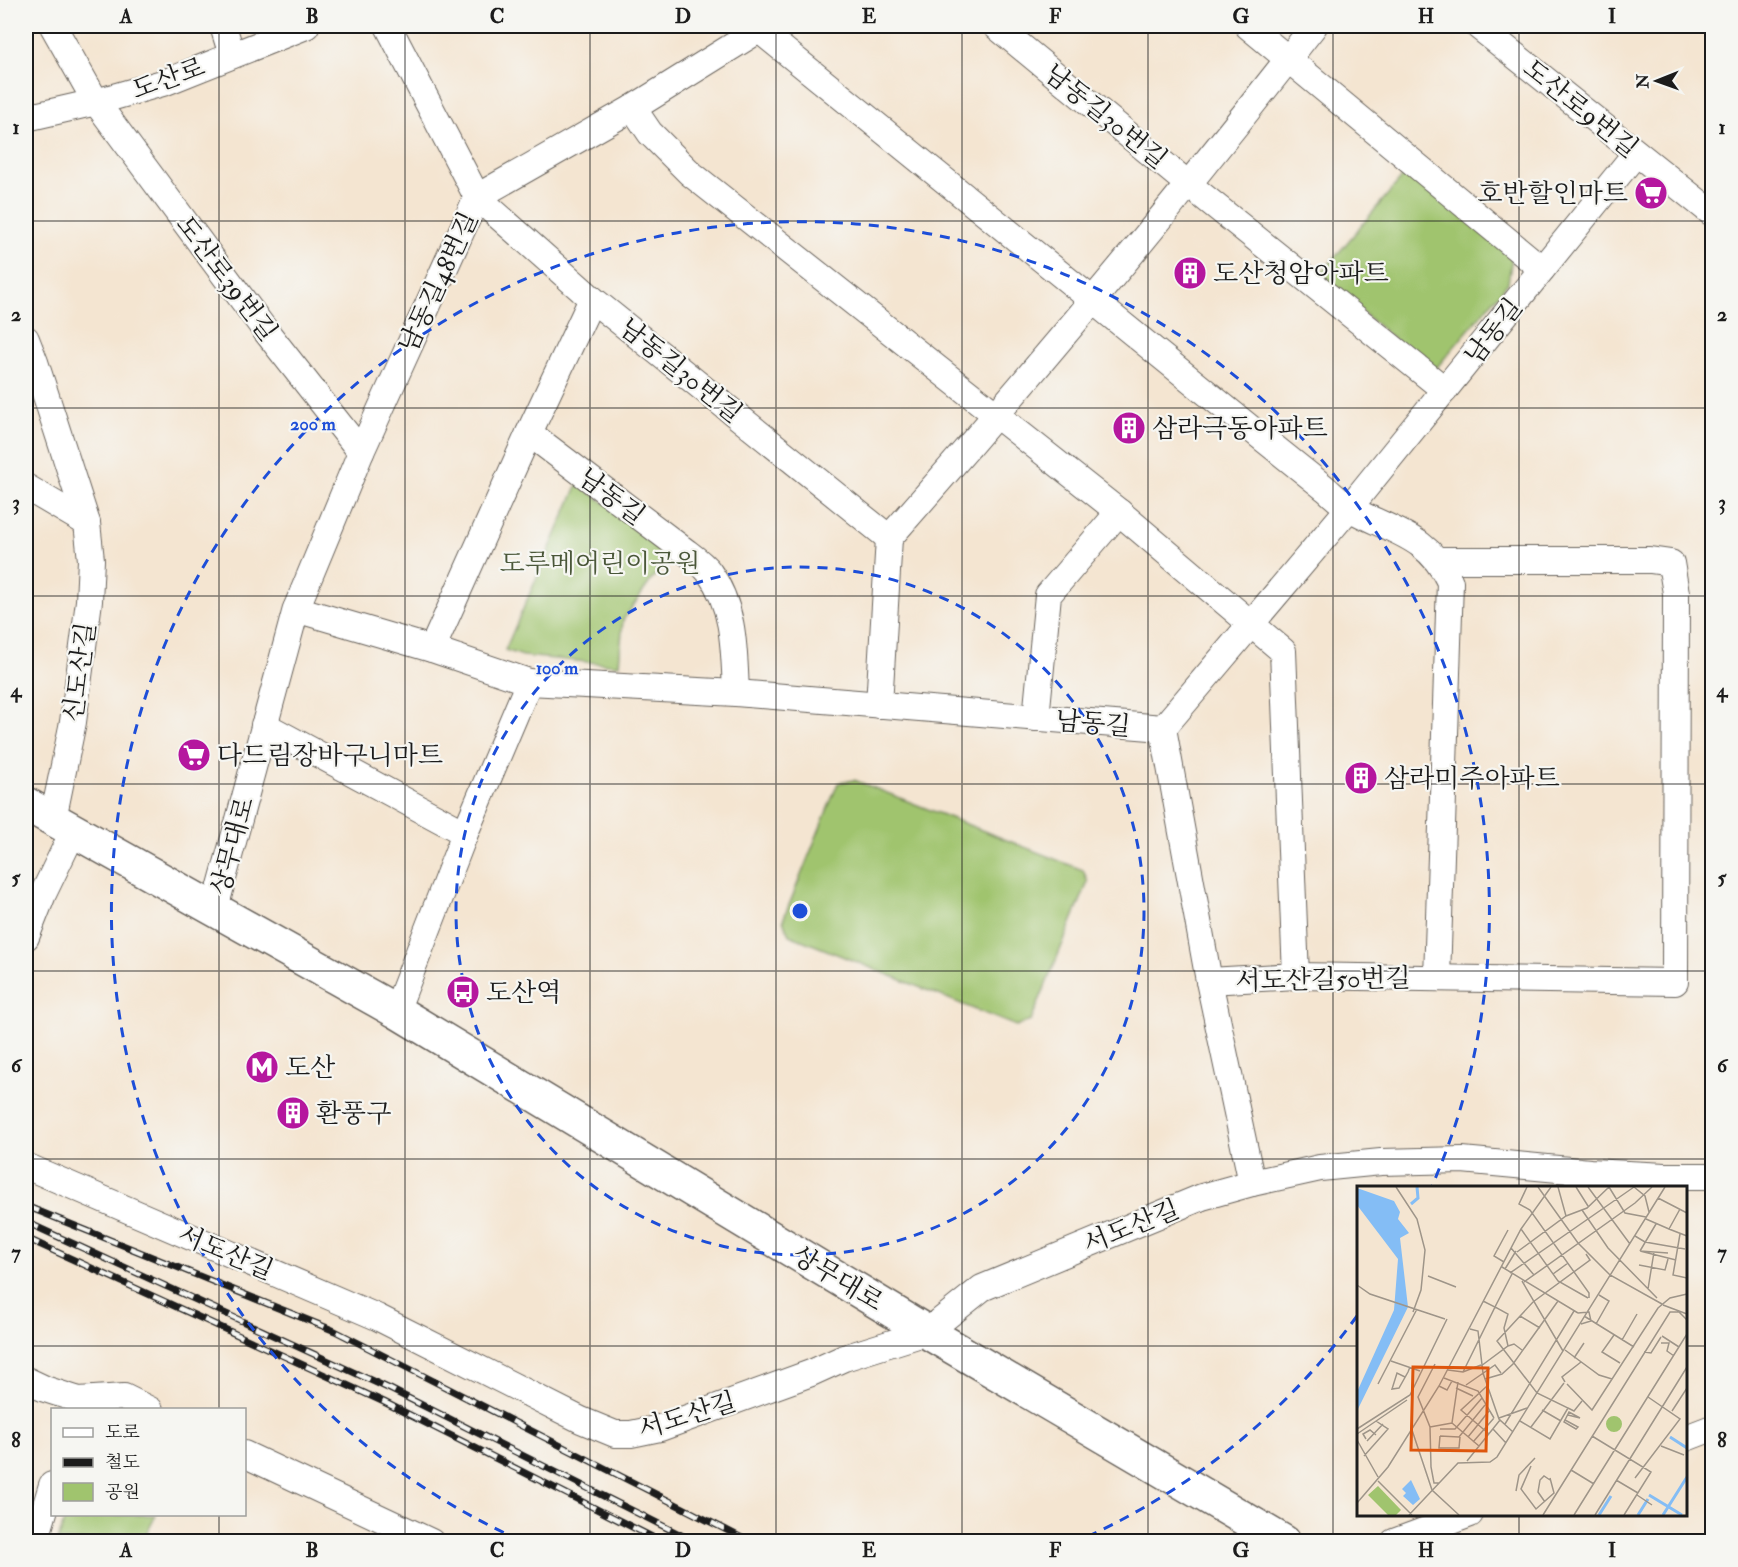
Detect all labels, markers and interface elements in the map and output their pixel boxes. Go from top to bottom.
text: A [119,4,133,29]
text: B [305,4,319,29]
text: C [490,4,504,29]
text: D [675,4,691,29]
text: E [862,4,877,29]
text: F [1049,4,1062,29]
text: G [1233,4,1250,29]
text: H [1418,4,1434,29]
text: I [1608,4,1616,29]
street label: 도산로 [127,51,209,107]
north arrow [1627,51,1687,111]
street label: 도산로9번길 [1516,53,1644,165]
street label: 남동길30번길 [1037,57,1173,176]
text: N [1633,73,1653,90]
text: 1 [12,115,20,140]
text: 1 [1718,115,1726,140]
supermarket icon: 호반할인마트 [1633,175,1669,211]
place label: 호반할인마트 [1477,178,1628,210]
street label: 남동길48번길 [392,207,485,358]
street label: 도산로39번길 [169,210,284,348]
building icon: 도산청암아파트 [1172,255,1208,291]
place label: 도산청암아파트 [1213,258,1389,290]
street label: 남동길 [1458,292,1530,371]
text: 2 [11,302,21,327]
text: 2 [1717,302,1727,327]
street label: 남동길30번길 [612,311,748,430]
building icon: 삼라극동아파트 [1111,410,1147,446]
text: 200 m [290,413,337,436]
place label: 삼라극동아파트 [1152,413,1328,445]
street label: 남동길 [572,461,651,532]
text: 3 [12,490,20,515]
text: 3 [1718,490,1726,515]
park label: 도루메어린이공원 [500,548,700,580]
street label: 신도산길 [57,620,103,724]
text: 100 m [536,657,579,680]
text: 4 [10,678,23,703]
text: 4 [1716,678,1729,703]
street label: 남동길 [1054,705,1132,743]
supermarket icon: 다드림장바구니마트 [176,737,212,773]
place label: 다드림장바구니마트 [217,740,443,772]
building icon: 삼라미주아파트 [1343,760,1379,796]
place label: 삼라미주아파트 [1384,763,1560,795]
street label: 상무대로 [205,794,261,899]
text: 5 [12,865,22,890]
text: 5 [1718,865,1728,890]
centre of rings [790,901,810,921]
street label: 서도산길50번길 [1235,962,1411,998]
bus stop icon: 도산역 [445,974,481,1010]
place label: 도산역 [486,977,561,1009]
metro station icon: 도산 [244,1049,280,1085]
place label: 도산 [285,1052,336,1084]
text: 6 [11,1053,23,1078]
text: 6 [1717,1053,1729,1078]
building icon: 환풍구 [275,1095,311,1131]
place label: 환풍구 [316,1098,391,1130]
inset map [1357,1186,1687,1516]
street label: 서도산길 [1079,1193,1184,1261]
street label: 서도산길 [173,1219,278,1287]
street label: 상무대로 [786,1239,889,1318]
text: 7 [11,1240,21,1265]
text: 7 [1717,1240,1727,1265]
street label: 서도산길 [635,1386,740,1446]
legend [51,1408,246,1516]
text: 도로 [105,1421,140,1444]
text: 8 [11,1428,21,1453]
text: 8 [1717,1428,1727,1453]
text: 철도 [105,1451,140,1474]
text: 공원 [105,1481,140,1504]
text: A [119,1538,133,1563]
text: B [305,1538,319,1563]
text: C [490,1538,504,1563]
text: D [675,1538,691,1563]
text: E [862,1538,877,1563]
text: F [1049,1538,1062,1563]
text: G [1233,1538,1250,1563]
text: H [1418,1538,1434,1563]
text: I [1608,1538,1616,1563]

